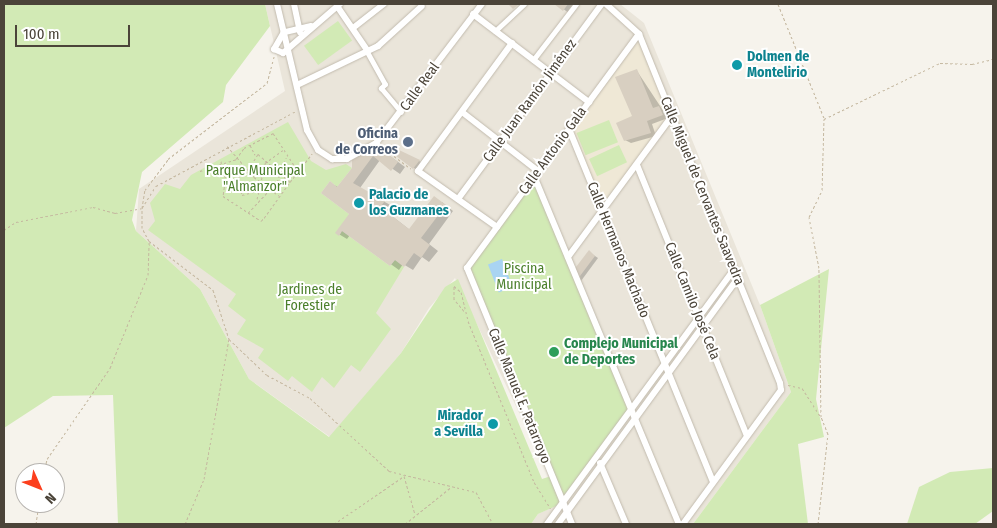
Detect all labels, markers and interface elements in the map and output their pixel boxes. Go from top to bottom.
scale bar [18,15,132,47]
text: 100 m [23,25,60,43]
street label: Calle Juan Ramón Jiménez [480,36,580,166]
place label: Dolmen de Montelirio [747,49,809,82]
street label: Calle Real [397,59,443,115]
marker: Dolmen de Montelirio [731,59,743,71]
street label: Calle Miguel de Cervantes Saavedra [656,94,748,288]
street label: Calle Antonio Gala [515,104,591,198]
place label: Oficina de Correos [335,126,398,158]
marker: Oficina de Correos [402,136,414,148]
park label: Parque Municipal "Almanzor" [206,163,304,196]
street label: Calle Hermanos Machado [583,180,653,320]
place label: Palacio de los Guzmanes [369,187,449,220]
marker: Palacio de los Guzmanes [353,197,365,209]
street label: Calle Camilo José Cela [661,240,723,362]
park label: Piscina Municipal [496,261,552,294]
park label: Jardines de Forestier [278,282,342,314]
street label: Calle Manuel E. Patarroyo [484,326,554,466]
place label: Complejo Municipal de Deportes [564,336,678,368]
marker: Complejo Municipal de Deportes [548,346,560,358]
place label: Mirador a Sevilla [434,408,483,441]
marker: Mirador a Sevilla [487,418,499,430]
north arrow [15,463,65,513]
text: N [41,489,59,507]

